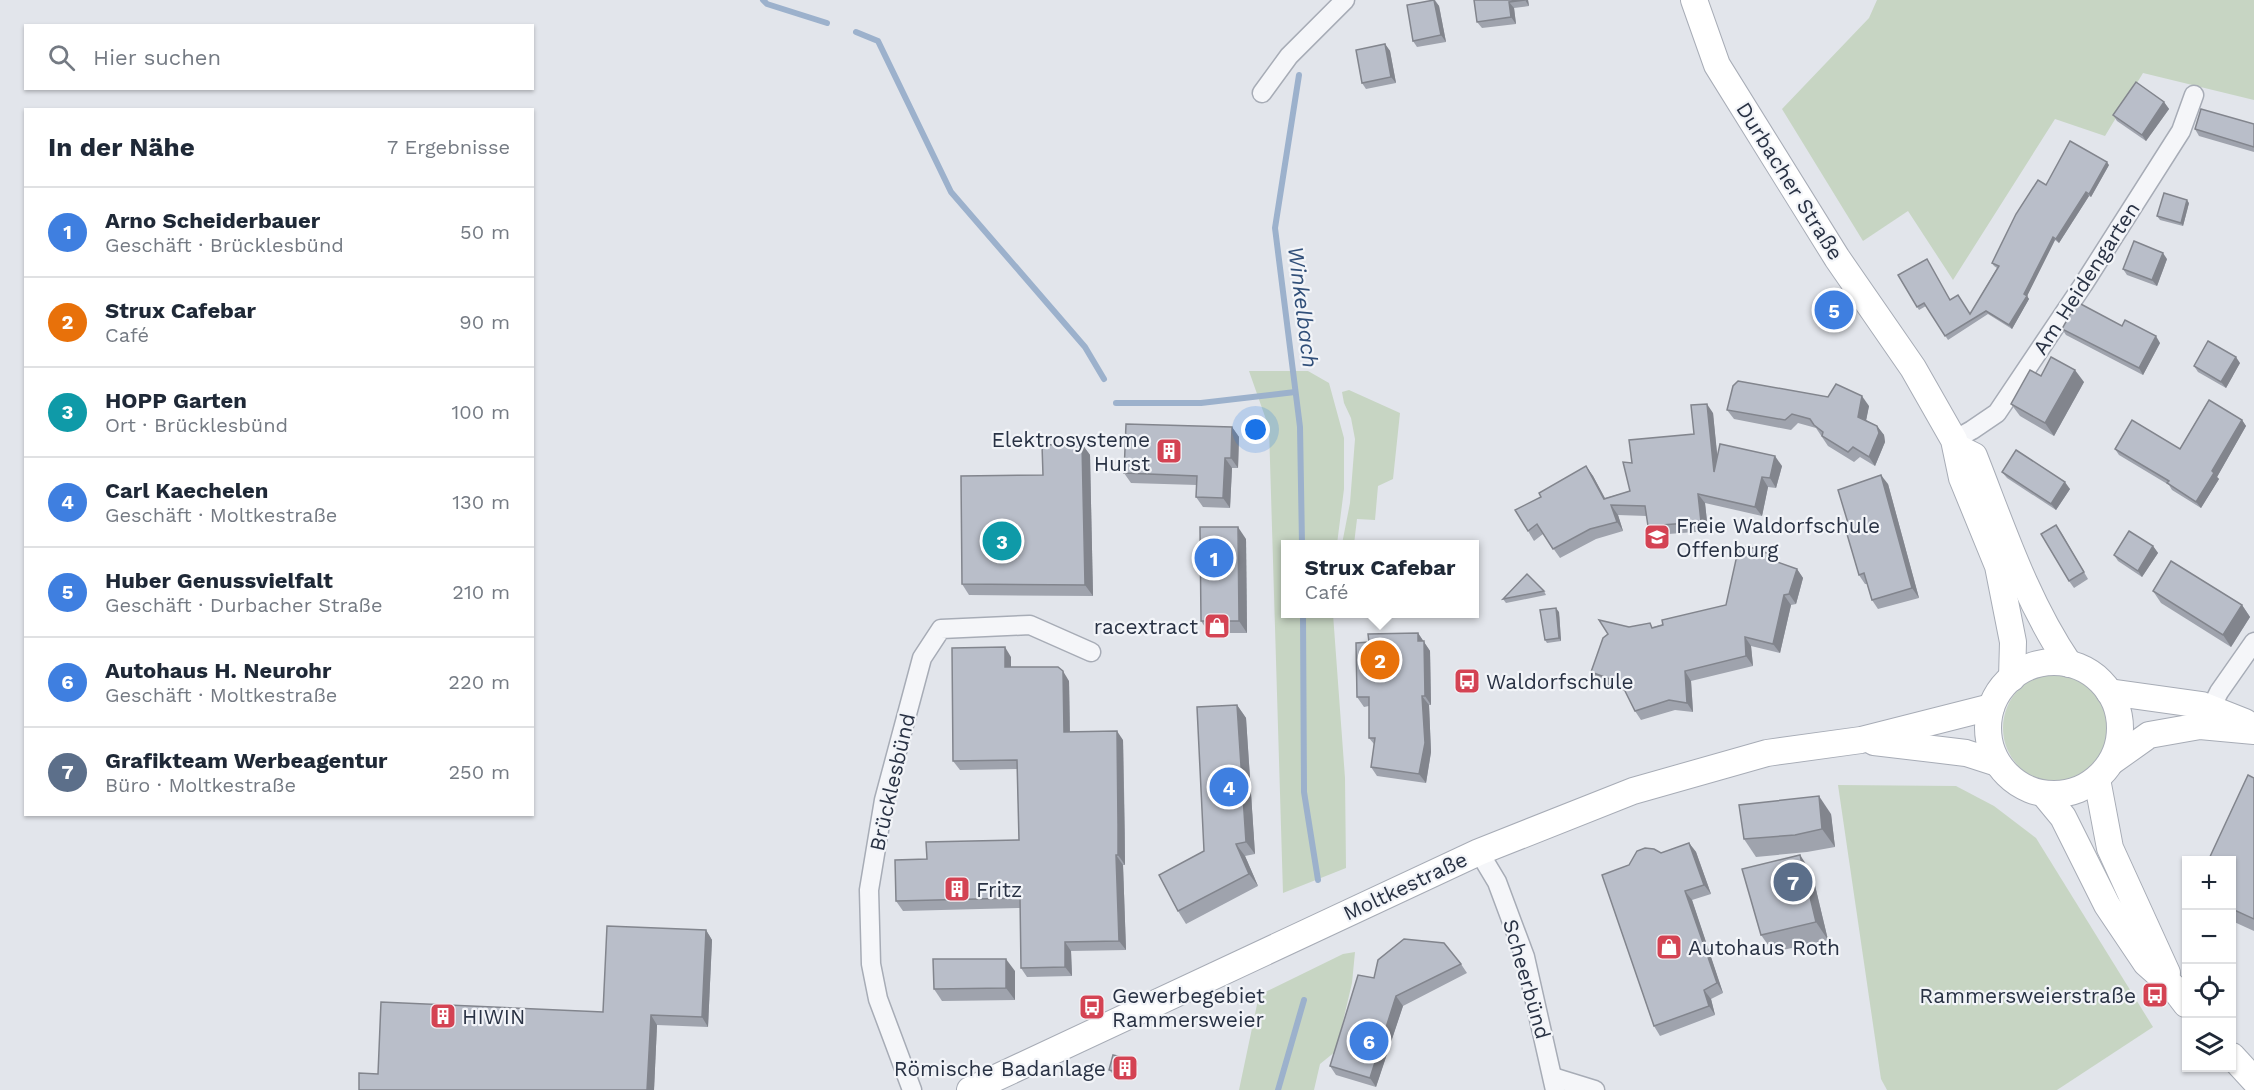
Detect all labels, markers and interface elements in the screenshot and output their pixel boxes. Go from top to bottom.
search box [24,24,534,90]
icon: search [45,41,78,74]
text: Hier suchen [93,45,221,70]
street label: Durbacher Straße [1731,97,1849,265]
text: In der Nähe [48,132,195,162]
text: 7 Ergebnisse [387,135,510,159]
street label: Am Heidengarten [2027,197,2145,359]
text: Arno Scheiderbauer [105,208,320,233]
text: 1 [63,220,72,244]
text: 50 m [460,220,510,244]
text: Geschäft · Brücklesbünd [105,233,344,257]
water label: Winkelbach [1283,245,1323,369]
pin: 5 [1814,288,1854,332]
text: Strux Cafebar [105,298,256,323]
text: 2 [62,310,73,334]
text: 90 m [459,310,510,334]
text: Café [105,323,149,347]
text: HOPP Garten [105,388,247,413]
text: 3 [62,400,73,424]
text: 100 m [451,400,510,424]
text: Ort · Brücklesbünd [105,413,288,437]
your location [1241,415,1270,444]
place label: Elektrosysteme Hurst [991,427,1150,476]
building icon: Elektrosysteme Hurst [1154,436,1184,466]
text: Carl Kaechelen [105,478,268,503]
text: 4 [61,490,74,514]
text: 130 m [452,490,510,514]
text: Geschäft · Moltkestraße [105,503,337,527]
place label: Freie Waldorfschule Offenburg [1676,513,1880,562]
pin: 3 [982,518,1022,564]
school or university icon: Freie Waldorfschule Offenburg [1642,522,1672,552]
pin: 1 [1194,536,1234,580]
popup [1281,540,1479,618]
text: Strux Cafebar [1305,555,1456,580]
text: Huber Genussvielfalt [105,568,333,593]
text: 5 [62,580,73,604]
text: 210 m [452,580,510,604]
text: Café [1305,580,1349,604]
text: Geschäft · Durbacher Straße [105,593,382,617]
shop icon: racextract [1202,611,1232,641]
place label: racextract [1094,614,1198,639]
pin: 2 [1360,638,1400,682]
text: Autohaus H. Neurohr [105,658,331,683]
bus stop icon: Waldorfschule [1452,666,1482,696]
place label: Waldorfschule [1486,669,1634,694]
text: 6 [61,670,74,694]
text: 220 m [448,670,510,694]
text: Geschäft · Moltkestraße [105,683,337,707]
street label: Brücklesbünd [864,711,920,853]
text: Grafikteam Werbeagentur [105,748,388,773]
text: 7 [61,760,74,784]
text: 250 m [448,760,510,784]
pin: 4 [1210,764,1248,810]
text: Büro · Moltkestraße [105,773,296,797]
street label: Moltkestraße [1339,846,1471,926]
map controls [2182,856,2236,1072]
button: + [2182,856,2236,910]
pin: 7 [1774,860,1812,904]
building icon: Fritz [942,874,972,904]
place label: Fritz [976,877,1022,902]
button: − [2182,910,2236,964]
street label: Scheerbünd [1498,916,1556,1042]
shop icon: Autohaus Roth [1654,932,1684,962]
place label: Autohaus Roth [1688,935,1840,960]
button: locate [2182,964,2236,1018]
bus stop icon: Rammersweierstraße [2140,980,2170,1010]
place label: Gewerbegebiet Rammersweier [1112,983,1265,1032]
place label: Rammersweierstraße [1919,983,2136,1008]
bus stop icon: Gewerbegebiet Rammersweier [1077,992,1107,1022]
building icon: HIWIN [428,1001,458,1031]
place label: HIWIN [462,1004,525,1029]
pin: 6 [1350,1018,1388,1064]
button: layers [2182,1018,2236,1072]
building icon: Römische Badanlage [1110,1053,1140,1083]
place label: Römische Badanlage [894,1056,1106,1081]

